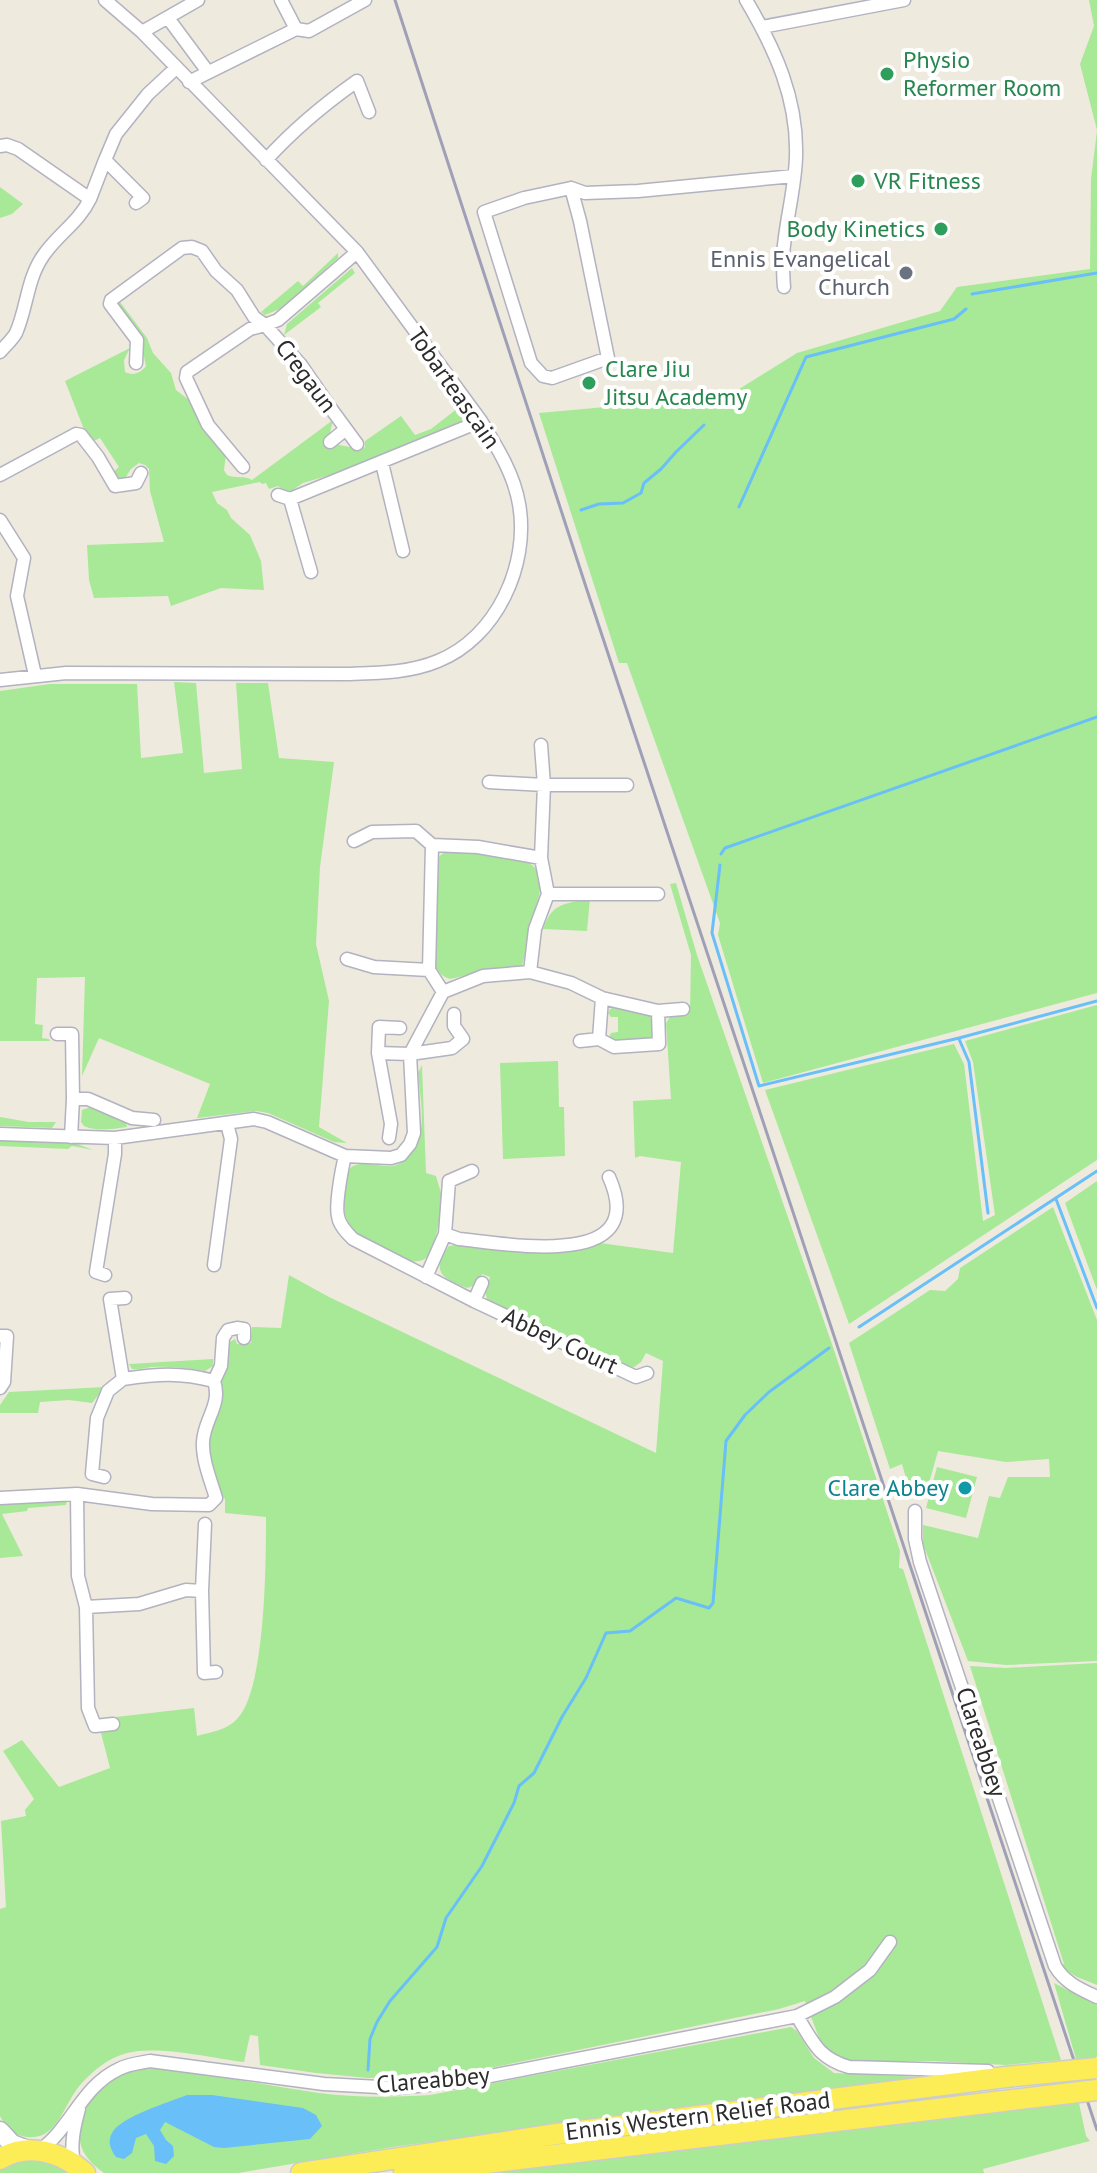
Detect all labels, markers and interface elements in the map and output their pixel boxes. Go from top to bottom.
place label: Physio Reformer Room [903,44,1061,103]
marker: Physio Reformer Room [878,65,896,83]
place label: VR Fitness [873,165,981,196]
marker: VR Fitness [849,172,867,190]
place label: Body Kinetics [787,213,925,244]
marker: Body Kinetics [932,220,950,238]
place label: Ennis Evangelical Church [710,243,890,302]
marker: Ennis Evangelical Church [897,264,915,282]
street label: Tobarteascain [401,321,508,454]
street label: Cregaun [269,333,344,419]
place label: Clare Jiu Jitsu Academy [604,353,747,412]
marker: Clare Jiu Jitsu Academy [580,374,598,392]
street label: Abbey Court [497,1300,623,1381]
place label: Clare Abbey [828,1472,949,1503]
marker: Clare Abbey [956,1479,974,1497]
street label: Clareabbey [949,1683,1014,1801]
street label: Clareabbey [375,2059,491,2100]
street label: Ennis Western Relief Road [564,2084,832,2147]

